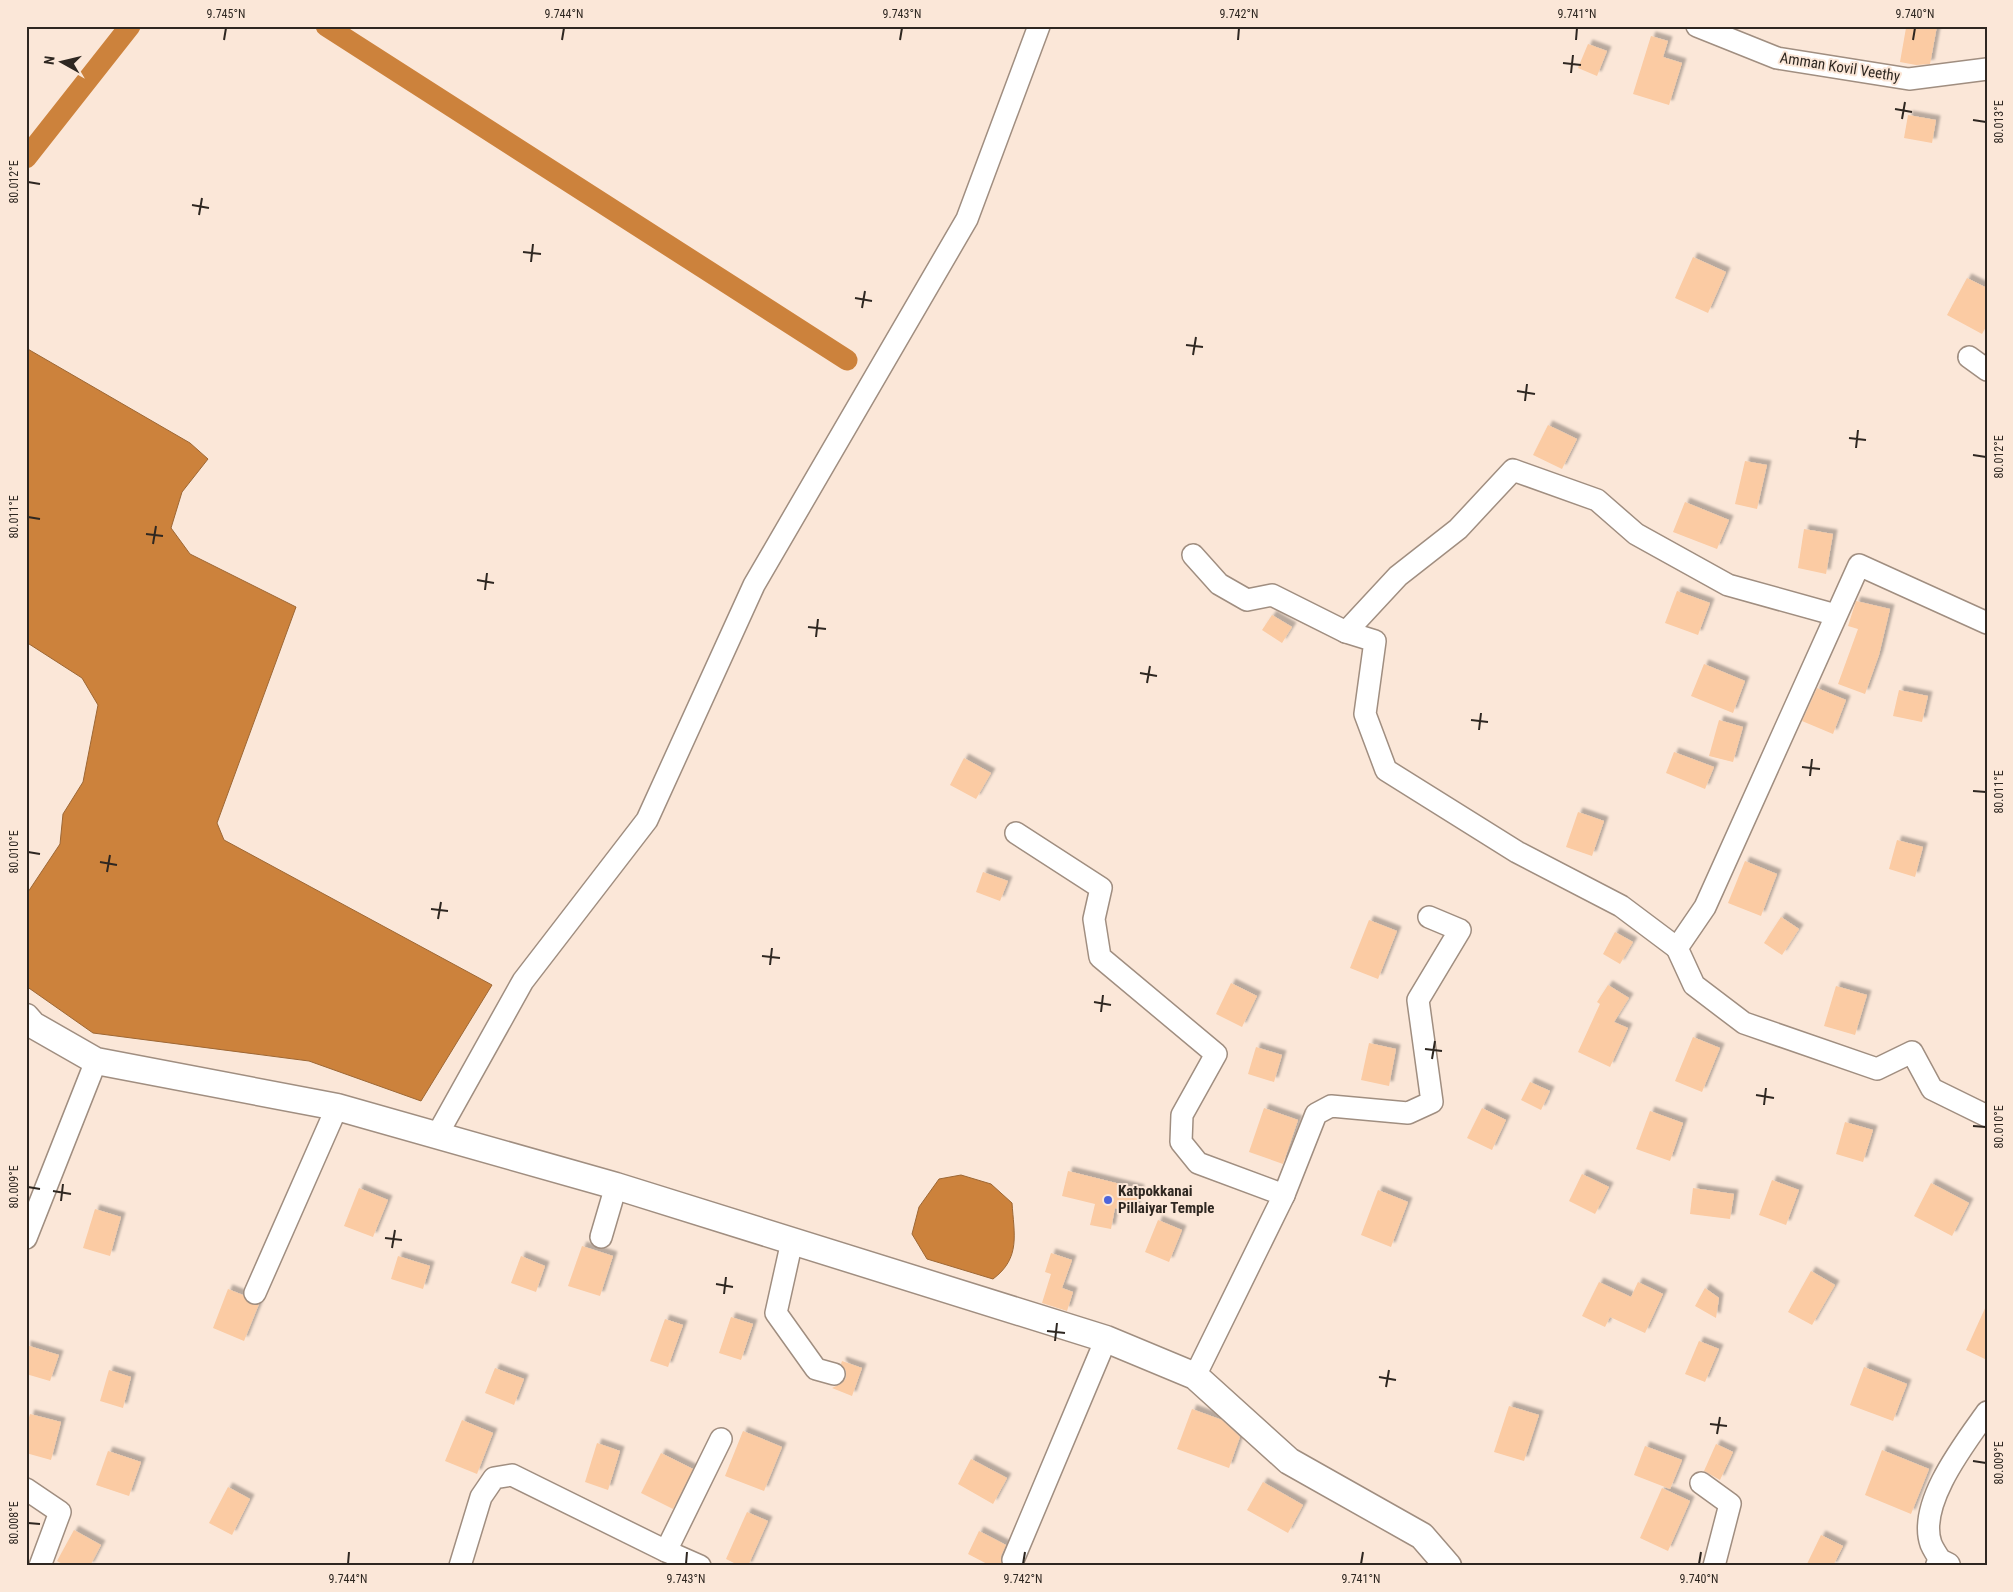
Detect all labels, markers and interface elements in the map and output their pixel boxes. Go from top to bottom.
text: 9.745°N [207,7,245,21]
text: 9.744°N [545,7,583,21]
text: 9.743°N [883,7,921,21]
text: 9.742°N [1220,7,1258,21]
text: 9.741°N [1558,7,1596,21]
text: 9.740°N [1896,7,1934,21]
north arrow [38,38,88,88]
street label: Amman Kovil Veethy [1779,49,1901,85]
text: N [41,55,58,66]
text: 80.013°E [1992,100,2006,144]
text: 80.012°E [7,160,21,204]
text: 80.012°E [1992,435,2006,479]
text: 80.011°E [7,495,21,539]
text: 80.011°E [1992,770,2006,814]
text: 80.010°E [7,830,21,874]
text: 80.010°E [1992,1105,2006,1149]
text: 80.009°E [7,1165,21,1209]
place label: Katpokkanai Pillaiyar Temple [1118,1182,1215,1217]
marker: Katpokkanai Pillaiyar Temple [1102,1194,1114,1206]
text: 80.009°E [1992,1441,2006,1485]
text: 80.008°E [7,1501,21,1545]
text: 9.744°N [329,1572,367,1586]
text: 9.743°N [667,1572,705,1586]
text: 9.742°N [1004,1572,1042,1586]
text: 9.741°N [1342,1572,1380,1586]
text: 9.740°N [1680,1572,1718,1586]

